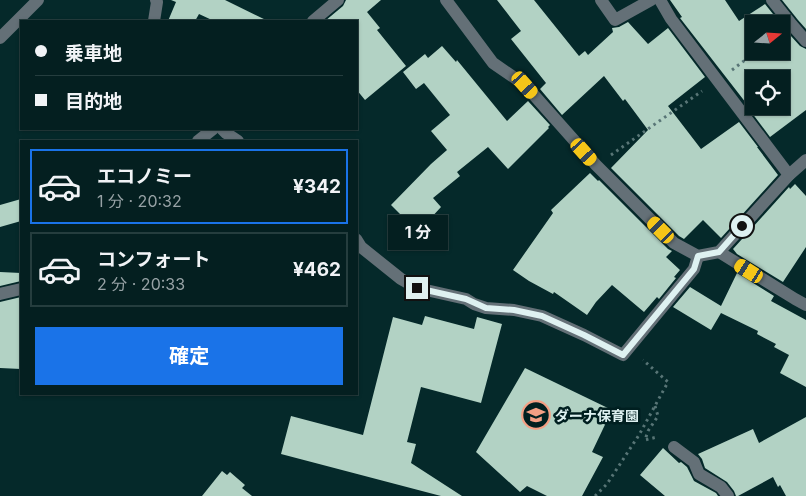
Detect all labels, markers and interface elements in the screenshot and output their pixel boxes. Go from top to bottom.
north arrow [745,15,790,60]
map controls [745,15,790,115]
text: 乗車地 [65,42,122,65]
car [509,69,540,101]
button: locate [745,70,790,115]
text: 目的地 [65,90,122,113]
car [568,136,599,168]
icon: car [37,164,82,209]
text: エコノミー [97,165,192,188]
text: ¥342 [293,175,341,198]
text: 1 分 · 20:32 [97,191,182,211]
car [645,214,676,246]
route start [731,215,753,237]
callout: 1 分 [387,216,447,250]
text: 1 分 [405,222,431,242]
icon: car [37,247,82,292]
text: コンフォート [97,248,210,271]
car [732,257,765,285]
text: ¥462 [293,258,341,281]
text: 2 分 · 20:33 [97,274,185,294]
route end [406,277,428,299]
button: 確定 [35,327,343,385]
school or university icon: ダーナ保育園 [521,400,551,430]
place label: ダーナ保育園 [555,407,639,424]

